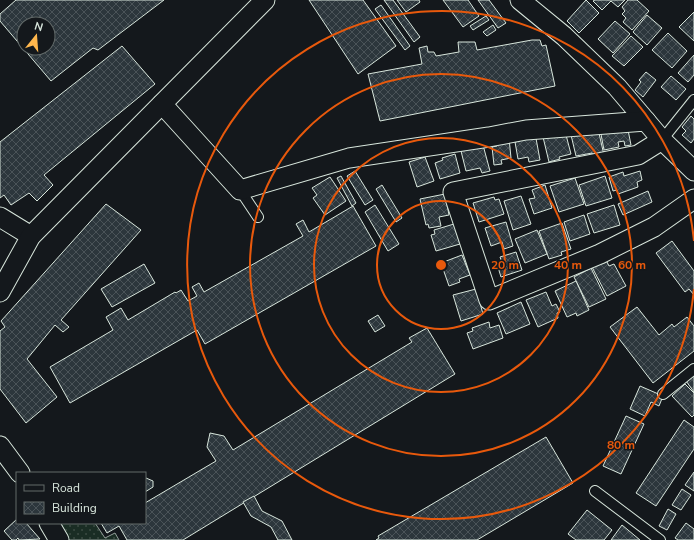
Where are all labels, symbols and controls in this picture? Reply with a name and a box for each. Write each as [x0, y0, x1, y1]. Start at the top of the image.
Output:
north arrow [16, 16, 56, 56]
text: N [33, 19, 45, 35]
text: 20 m [491, 257, 519, 273]
text: 40 m [554, 257, 582, 273]
text: 60 m [618, 257, 646, 273]
centre of rings [434, 258, 448, 272]
text: 80 m [607, 437, 635, 453]
legend [16, 472, 146, 524]
text: Road [52, 480, 80, 496]
text: Building [52, 500, 97, 516]

